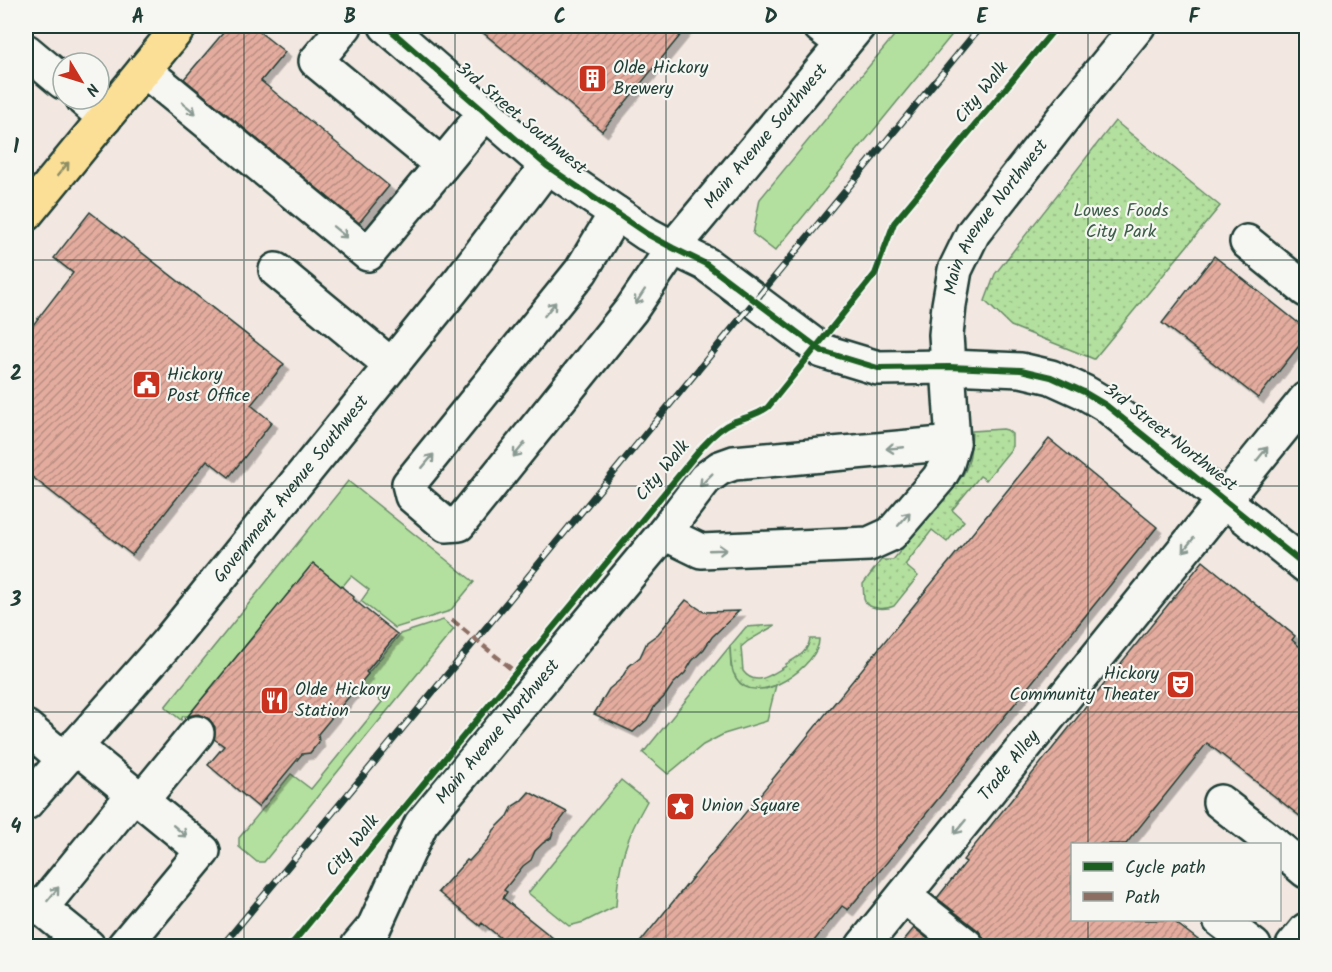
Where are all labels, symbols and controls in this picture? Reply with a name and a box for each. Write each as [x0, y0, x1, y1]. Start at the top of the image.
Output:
text: A [132, 2, 144, 34]
text: B [344, 2, 356, 34]
text: C [554, 2, 566, 34]
text: D [764, 2, 778, 34]
text: E [976, 2, 988, 34]
text: F [1189, 2, 1201, 34]
north arrow [51, 51, 111, 111]
place label: Olde Hickory Brewery [613, 54, 709, 104]
street label: 3rd Street Southwest [449, 55, 594, 183]
street label: City Walk [948, 55, 1017, 131]
street label: Main Avenue Southwest [696, 57, 836, 216]
building icon: Olde Hickory Brewery [576, 62, 608, 94]
text: N [79, 78, 105, 101]
one-way arrow [181, 101, 197, 114]
text: 1 [13, 132, 19, 164]
street label: Main Avenue Northwest [936, 132, 1056, 297]
one-way arrow [56, 162, 70, 177]
park label: Lowes Foods City Park [1073, 197, 1169, 247]
one-way arrow [332, 225, 348, 238]
one-way arrow [634, 288, 646, 305]
one-way arrow [544, 301, 557, 317]
text: 2 [10, 359, 22, 391]
place label: Hickory Post Office [167, 361, 250, 411]
public building icon: Hickory Post Office [130, 369, 162, 401]
street label: 3rd Street Northwest [1097, 376, 1244, 500]
street label: Government Avenue Southwest [206, 388, 377, 590]
street label: City Walk [628, 433, 698, 508]
one-way arrow [513, 442, 526, 458]
one-way arrow [886, 443, 906, 454]
one-way arrow [1255, 446, 1268, 462]
one-way arrow [421, 454, 435, 469]
one-way arrow [699, 472, 714, 487]
one-way arrow [897, 512, 911, 527]
one-way arrow [1181, 537, 1194, 553]
one-way arrow [708, 545, 728, 556]
text: 3 [10, 585, 22, 617]
street label: Main Avenue Northwest [428, 652, 568, 811]
place label: Hickory Community Theater [1009, 660, 1160, 710]
theatre icon: Hickory Community Theater [1164, 668, 1196, 700]
place label: Olde Hickory Station [295, 676, 391, 726]
restaurant icon: Olde Hickory Station [258, 684, 290, 716]
street label: Trade Alley [971, 723, 1047, 808]
place icon: Union Square [664, 790, 696, 822]
place label: Union Square [701, 792, 800, 821]
street label: City Walk [319, 808, 388, 884]
text: 4 [11, 812, 22, 844]
one-way arrow [953, 819, 966, 835]
one-way arrow [171, 825, 187, 838]
legend [1071, 843, 1281, 921]
text: Cycle path [1125, 854, 1206, 883]
text: Path [1125, 884, 1160, 913]
one-way arrow [46, 886, 59, 902]

